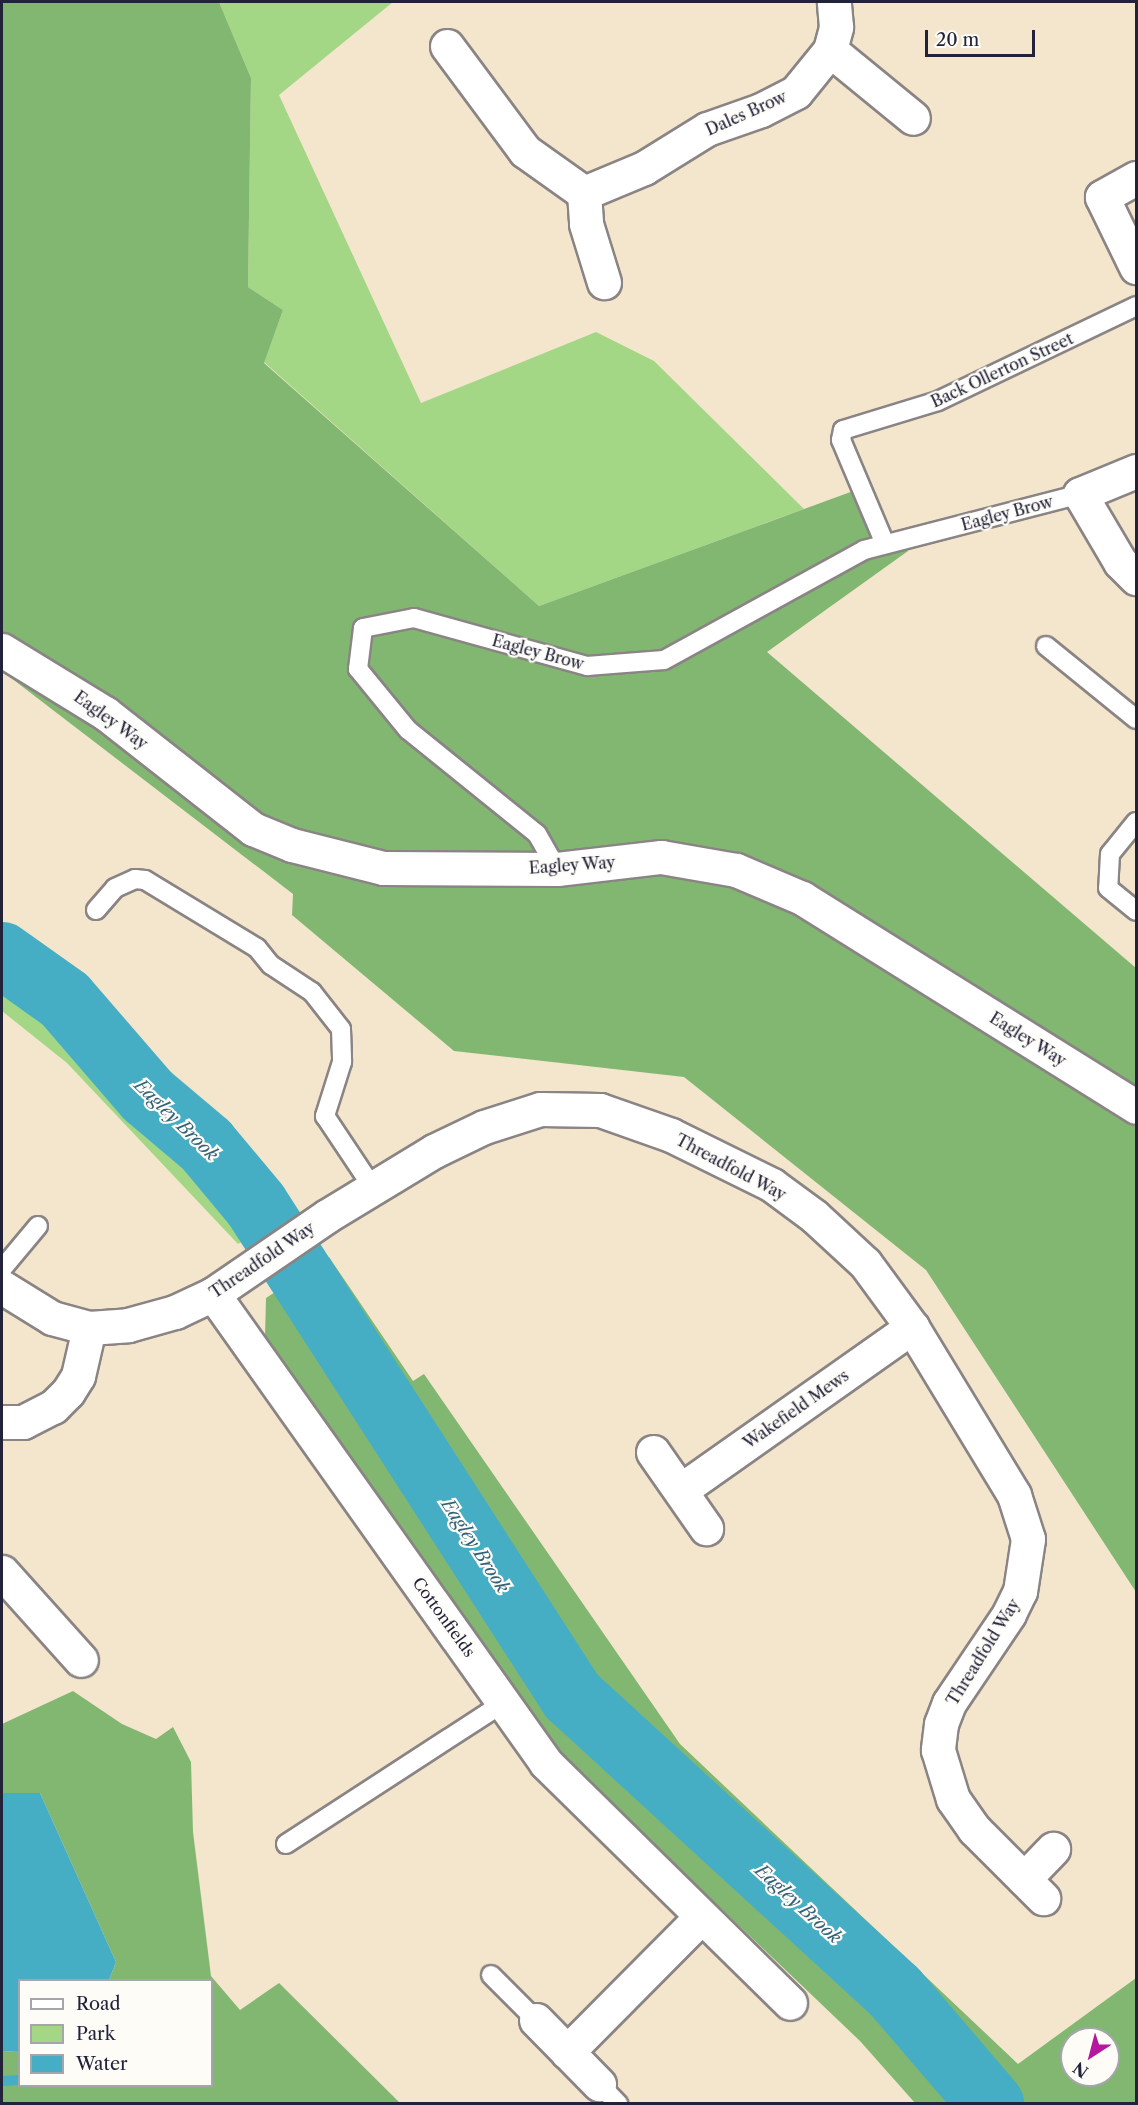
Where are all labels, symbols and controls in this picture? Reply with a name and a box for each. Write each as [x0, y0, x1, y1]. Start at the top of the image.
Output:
scale bar [928, 18, 1038, 56]
text: 20 m [936, 29, 979, 51]
street label: Dales Brow [703, 87, 789, 139]
street label: Back Ollerton Street [928, 329, 1076, 411]
street label: Eagley Brow [959, 491, 1055, 535]
street label: Eagley Brow [490, 630, 586, 674]
street label: Eagley Way [70, 687, 152, 753]
street label: Eagley Way [528, 852, 616, 878]
street label: Eagley Way [986, 1008, 1070, 1070]
water label: Eagley Brook [130, 1075, 222, 1165]
street label: Threadfold Way [672, 1130, 790, 1204]
street label: Threadfold Way [206, 1218, 318, 1302]
street label: Wakefield Mews [740, 1365, 852, 1453]
water label: Eagley Brook [436, 1495, 514, 1597]
street label: Cottonfields [409, 1573, 479, 1661]
street label: Threadfold Way [942, 1595, 1024, 1709]
water label: Eagley Brook [751, 1860, 845, 1948]
legend [18, 1979, 213, 2087]
text: Road [76, 1993, 121, 2015]
text: Park [76, 2023, 115, 2045]
north arrow [1060, 2027, 1120, 2087]
text: Water [76, 2053, 128, 2075]
text: N [1069, 2058, 1092, 2082]

